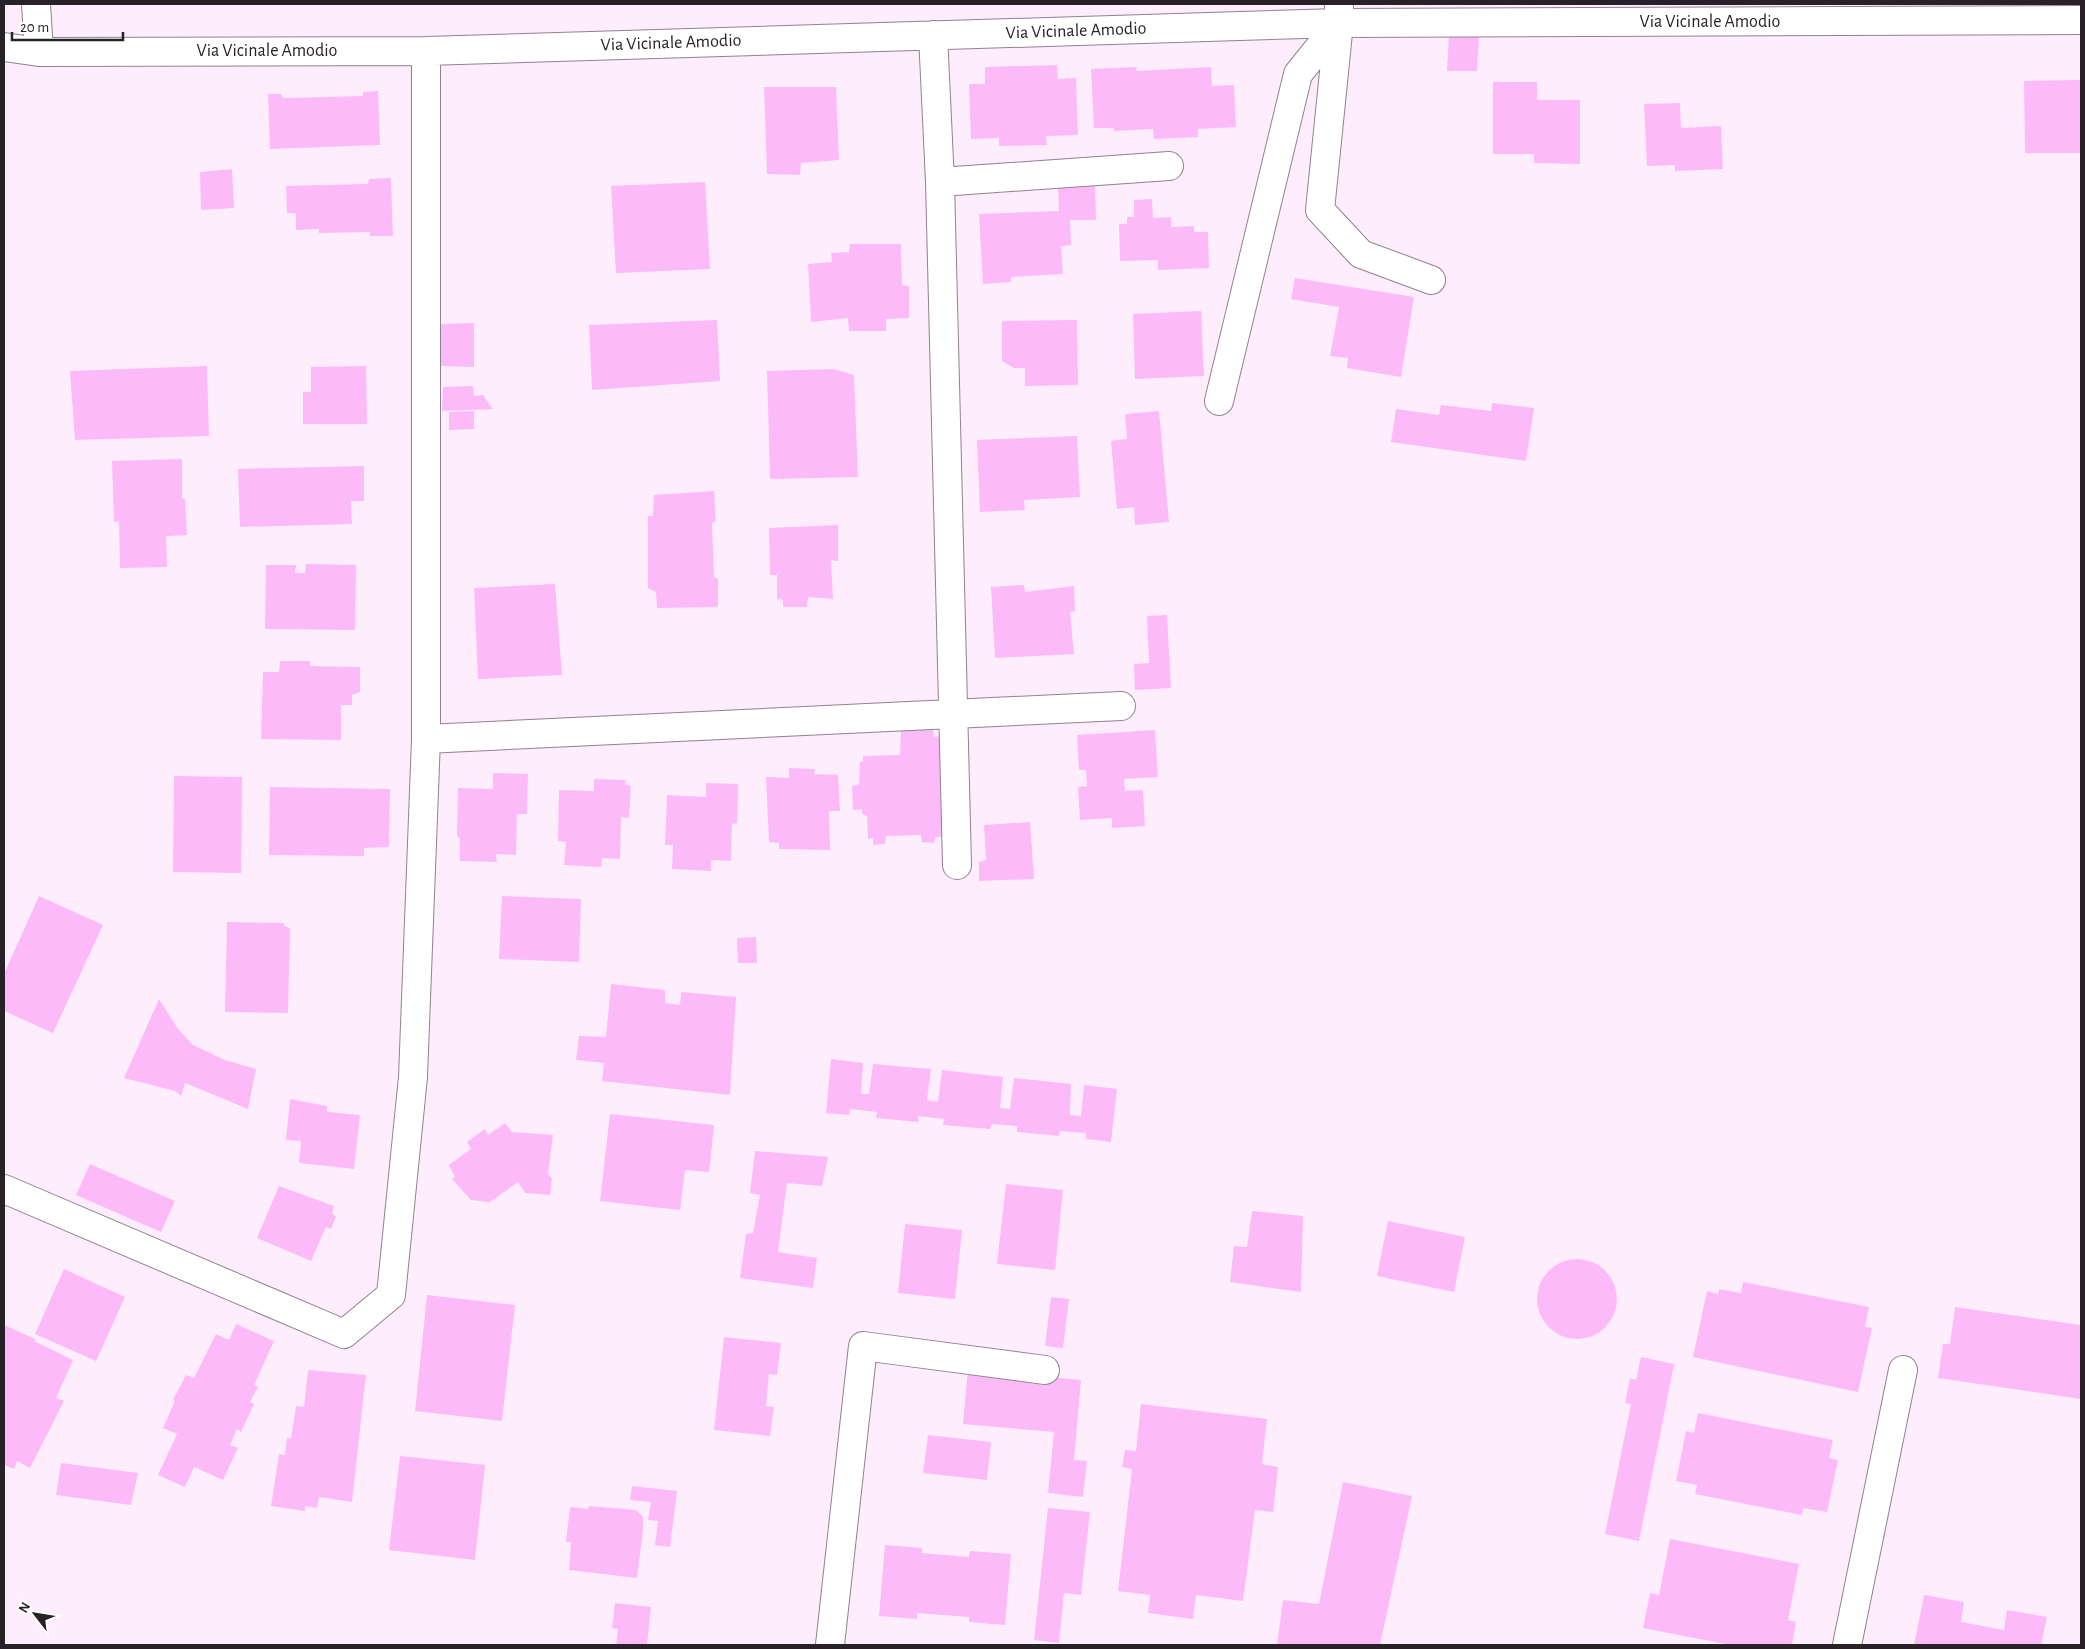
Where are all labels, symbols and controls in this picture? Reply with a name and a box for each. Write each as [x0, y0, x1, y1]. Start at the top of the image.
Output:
scale bar [12, 10, 124, 42]
street label: Via Vicinale Amodio [1640, 13, 1781, 31]
text: 20 m [20, 20, 49, 35]
street label: Via Vicinale Amodio [1005, 20, 1147, 42]
street label: Via Vicinale Amodio [600, 32, 742, 54]
street label: Via Vicinale Amodio [197, 42, 338, 60]
north arrow [10, 1589, 60, 1639]
text: N [16, 1600, 33, 1616]

